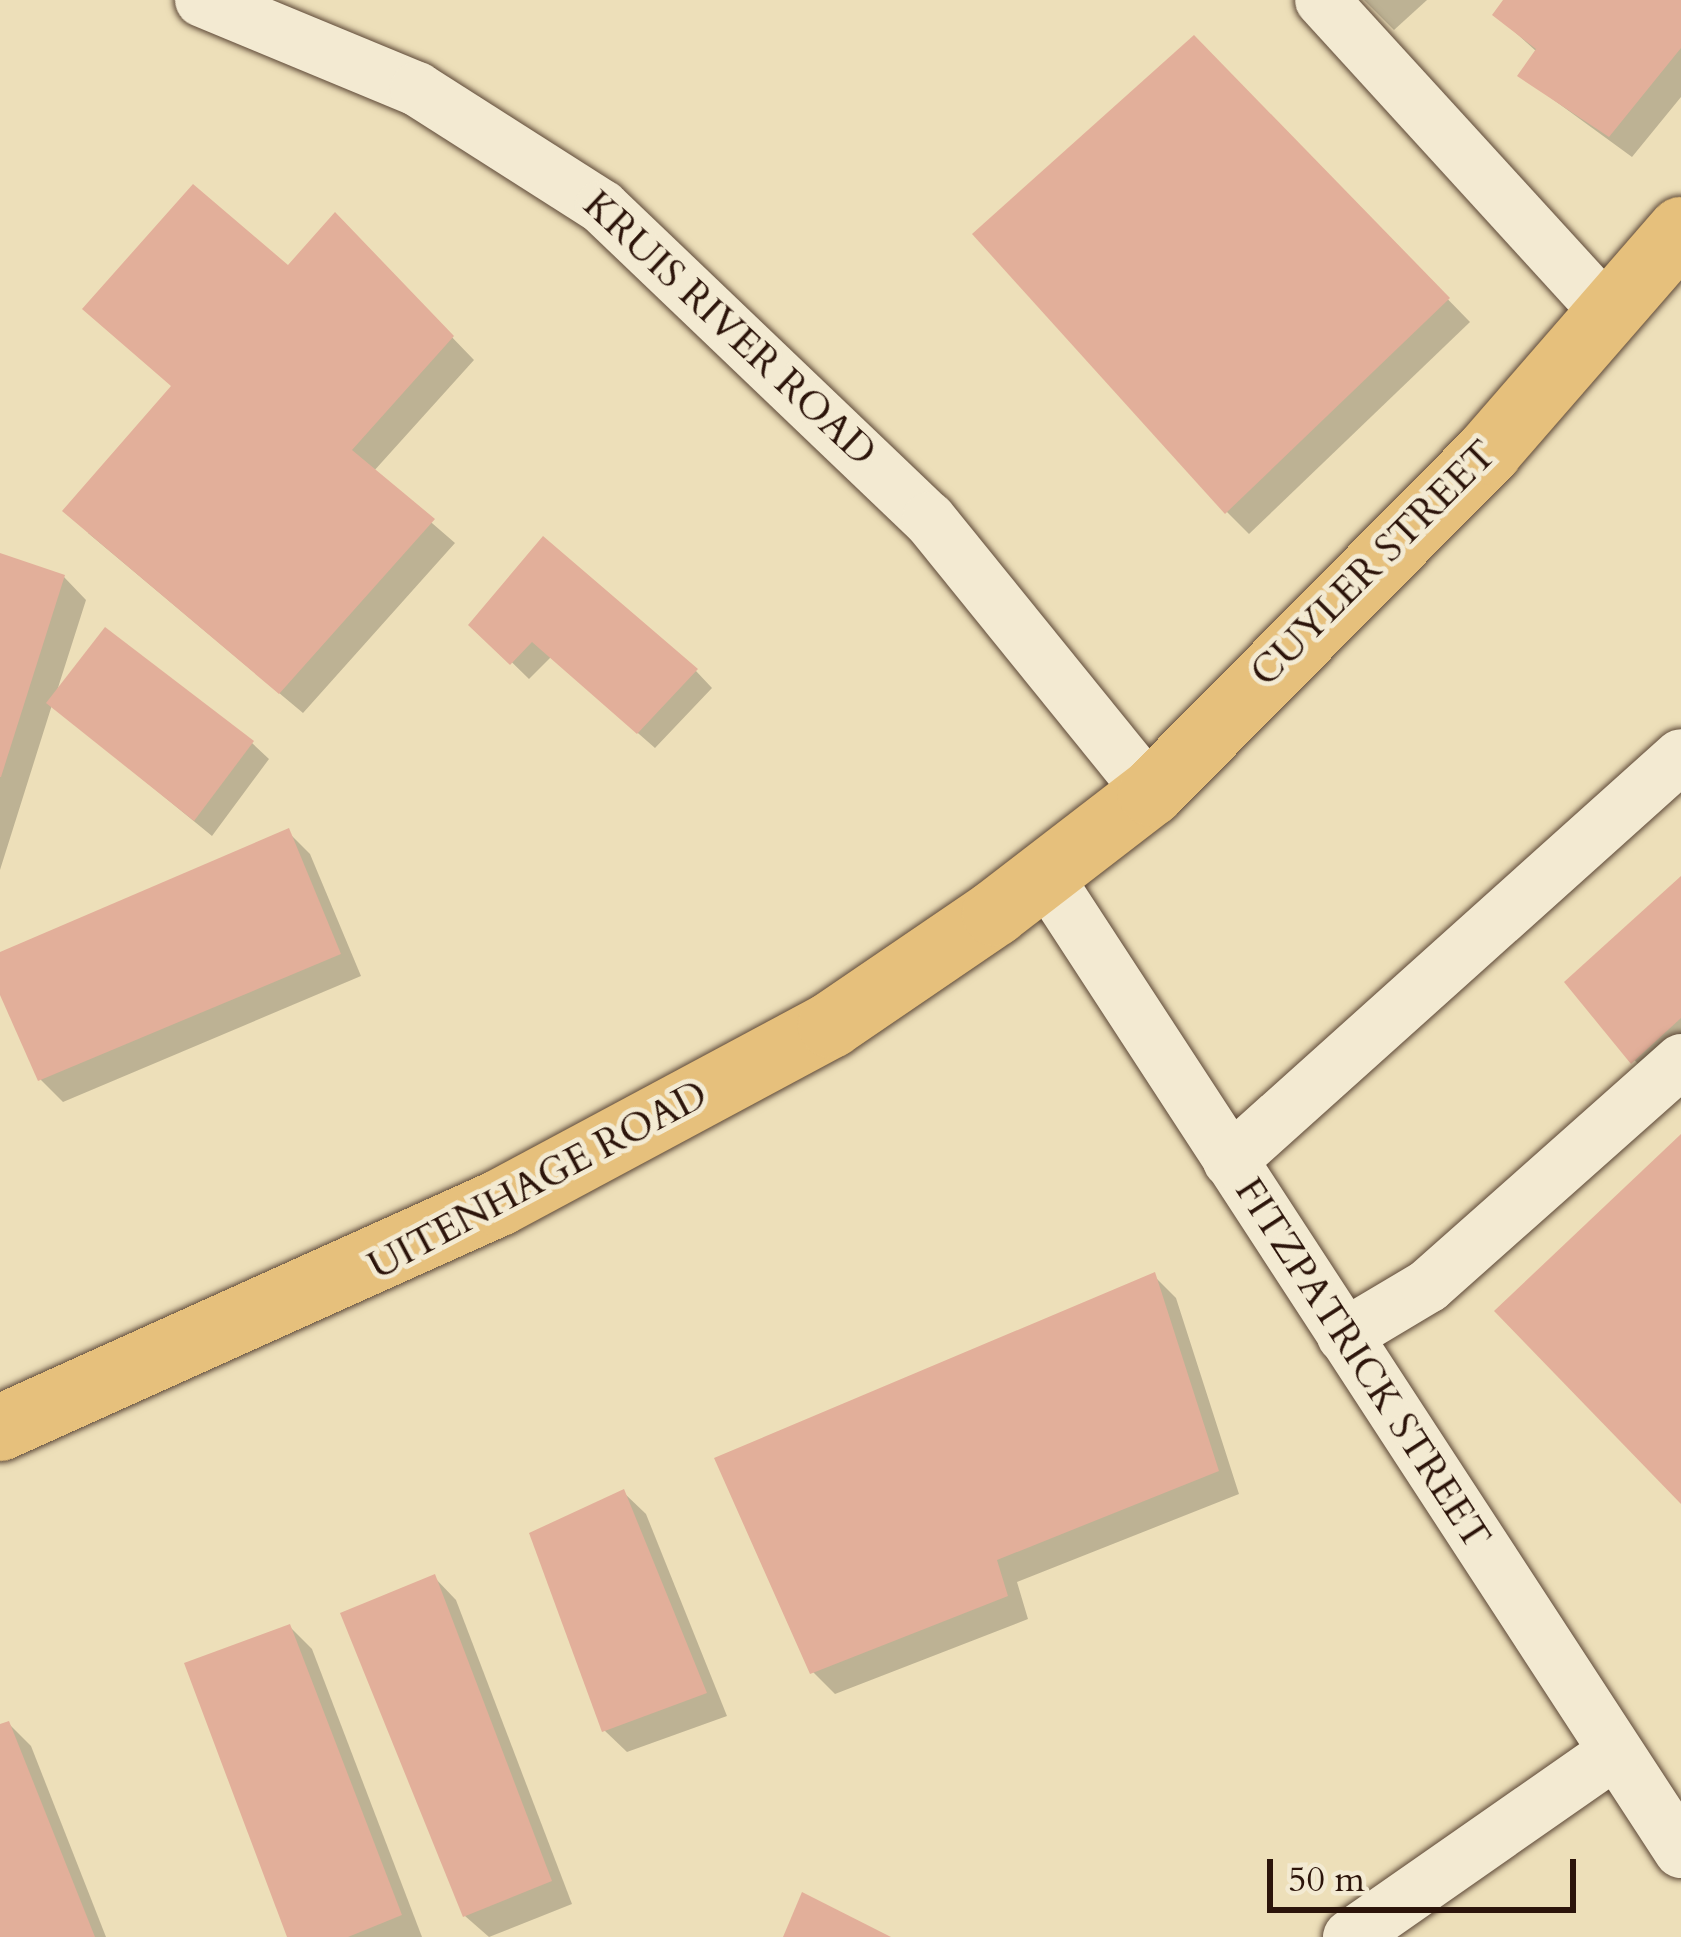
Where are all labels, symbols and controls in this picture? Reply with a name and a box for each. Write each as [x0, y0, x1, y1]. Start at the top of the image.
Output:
street label: KRUIS RIVER ROAD [573, 182, 885, 476]
street label: CUYLER STREET [1242, 432, 1506, 696]
street label: UITENHAGE ROAD [361, 1072, 715, 1290]
street label: FITZPATRICK STREET [1224, 1170, 1500, 1558]
scale bar [1273, 1835, 1582, 1909]
text: 50 m [1288, 1855, 1365, 1904]

